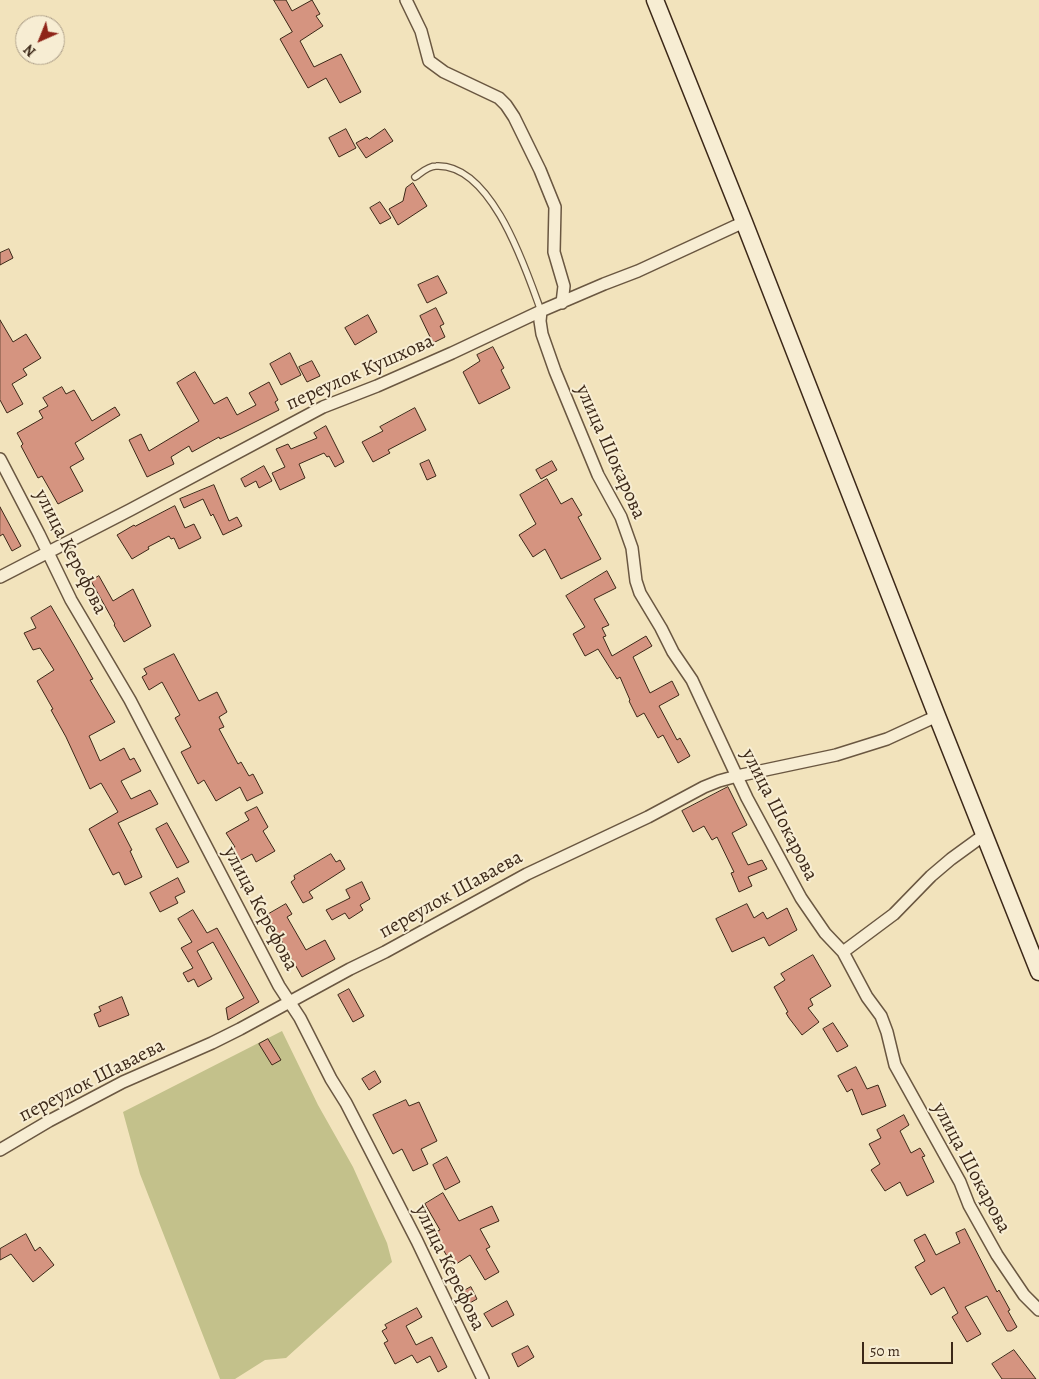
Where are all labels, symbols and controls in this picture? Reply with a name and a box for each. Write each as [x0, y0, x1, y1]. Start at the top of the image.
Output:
north arrow [15, 15, 65, 65]
text: N [20, 40, 40, 61]
street label: переулок Кушхова [282, 330, 438, 416]
street label: улица Шокарова [570, 381, 650, 523]
street label: улица Керефова [28, 486, 112, 618]
street label: улица Шокарова [735, 745, 823, 885]
street label: улица Керефова [217, 843, 303, 975]
street label: переулок Шаваева [375, 846, 527, 944]
street label: переулок Шаваева [15, 1034, 169, 1128]
street label: улица Шокарова [926, 1099, 1016, 1237]
street label: улица Керефова [408, 1201, 490, 1335]
scale bar [864, 1332, 955, 1364]
text: 50 m [870, 1341, 900, 1361]

